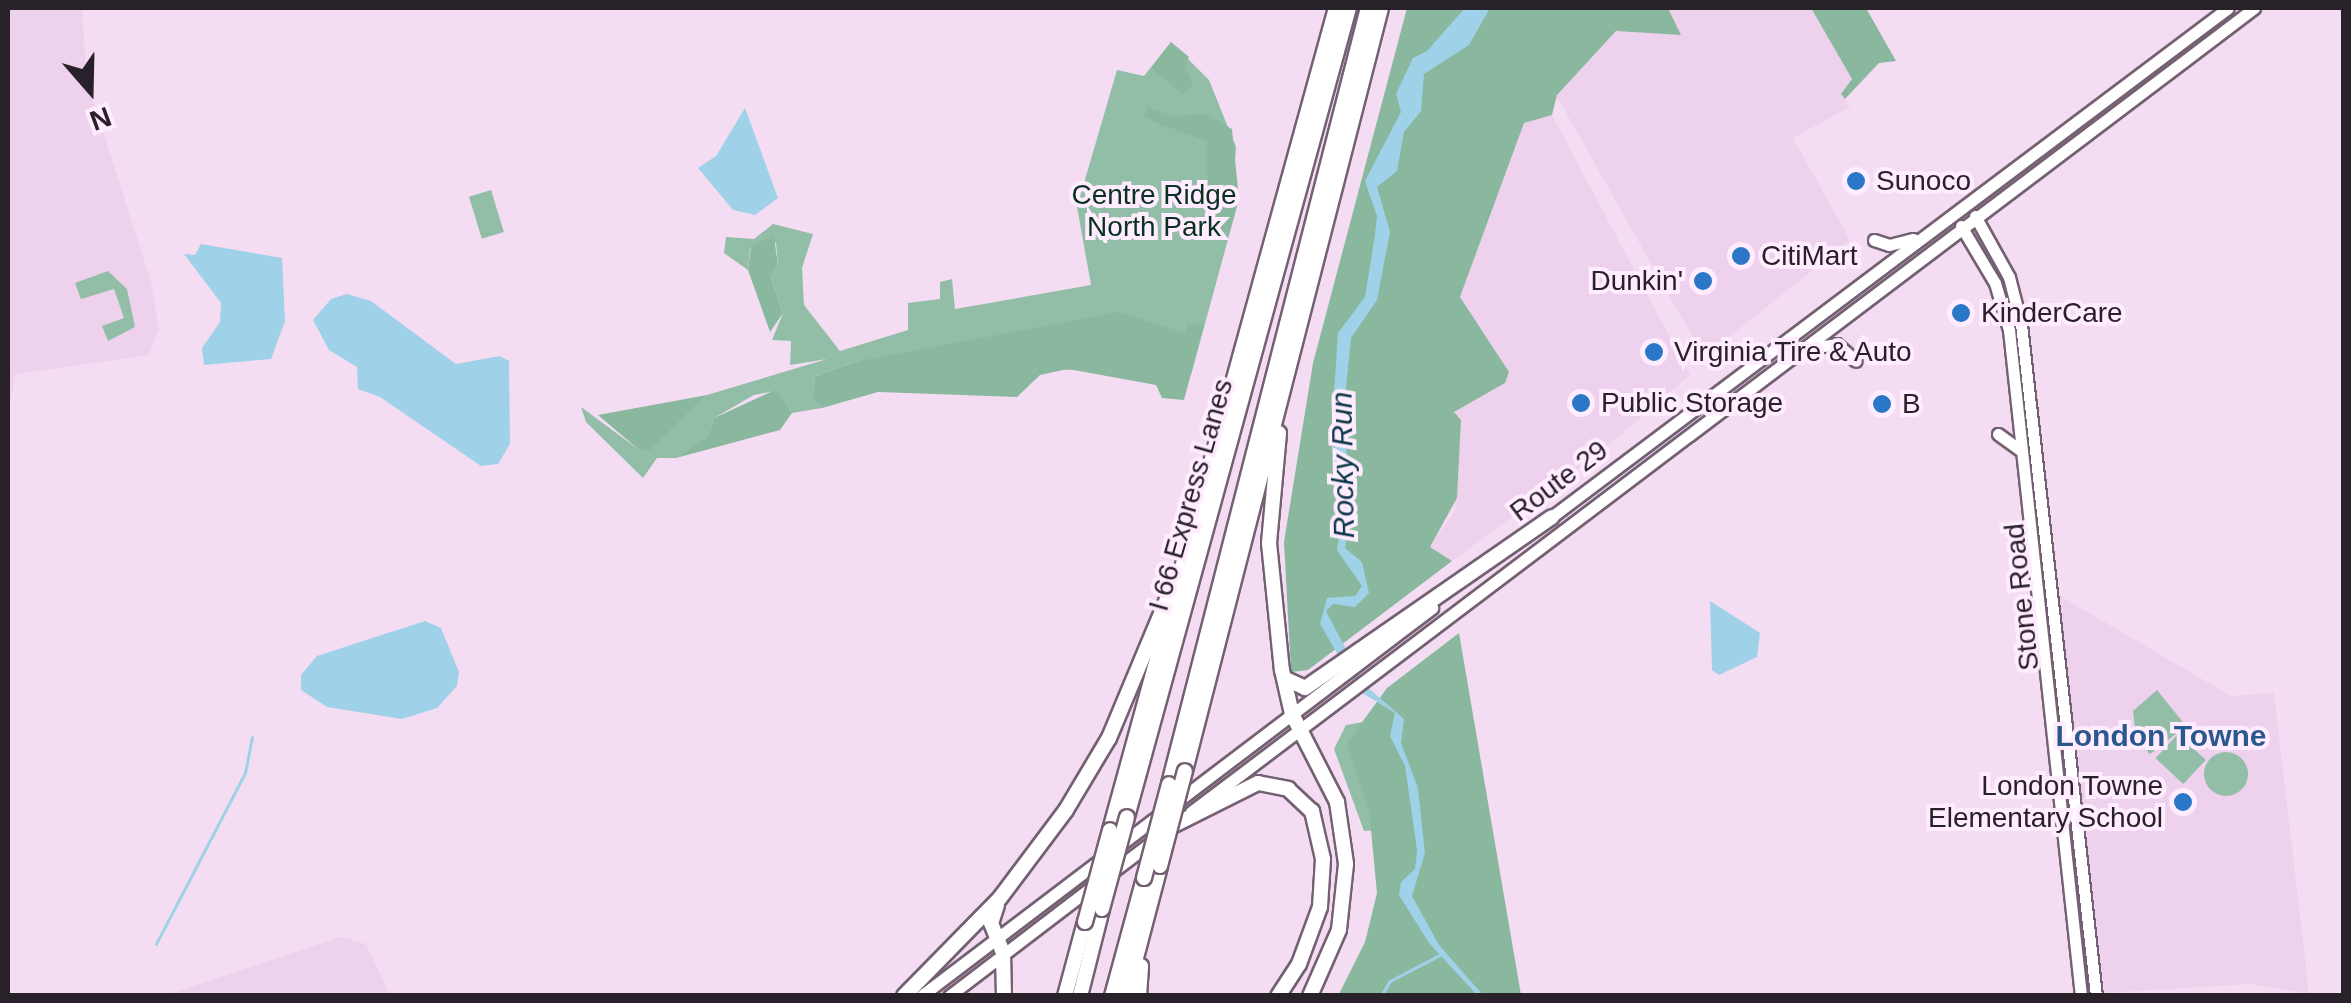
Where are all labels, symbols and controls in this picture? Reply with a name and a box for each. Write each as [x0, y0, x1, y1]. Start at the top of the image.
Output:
north arrow [40, 40, 140, 140]
text: N [86, 101, 115, 137]
place label: Sunoco [1876, 164, 1971, 198]
marker: Sunoco [1845, 170, 1867, 192]
park label: Centre Ridge North Park [1072, 178, 1236, 244]
place label: CitiMart [1761, 239, 1857, 273]
marker: CitiMart [1730, 245, 1752, 267]
place label: Dunkin' [1590, 264, 1683, 298]
marker: Dunkin' [1692, 270, 1714, 292]
place label: KinderCare [1981, 296, 2123, 330]
marker: KinderCare [1950, 302, 1972, 324]
place label: Virginia Tire & Auto [1674, 335, 1914, 369]
marker: Virginia Tire & Auto [1643, 341, 1665, 363]
street label: I 66 Express Lanes [1142, 375, 1240, 615]
place label: Public Storage [1601, 386, 1783, 420]
place label: B [1902, 387, 1921, 421]
water label: Rocky Run [1324, 391, 1362, 539]
marker: Public Storage [1570, 392, 1592, 414]
marker: B [1871, 393, 1893, 415]
street label: Route 29 [1504, 433, 1614, 529]
street label: Stone Road [1998, 522, 2046, 672]
district label: London Towne [2055, 718, 2267, 754]
place label: London Towne Elementary School [1928, 769, 2163, 835]
marker: London Towne Elementary School [2172, 791, 2194, 813]

